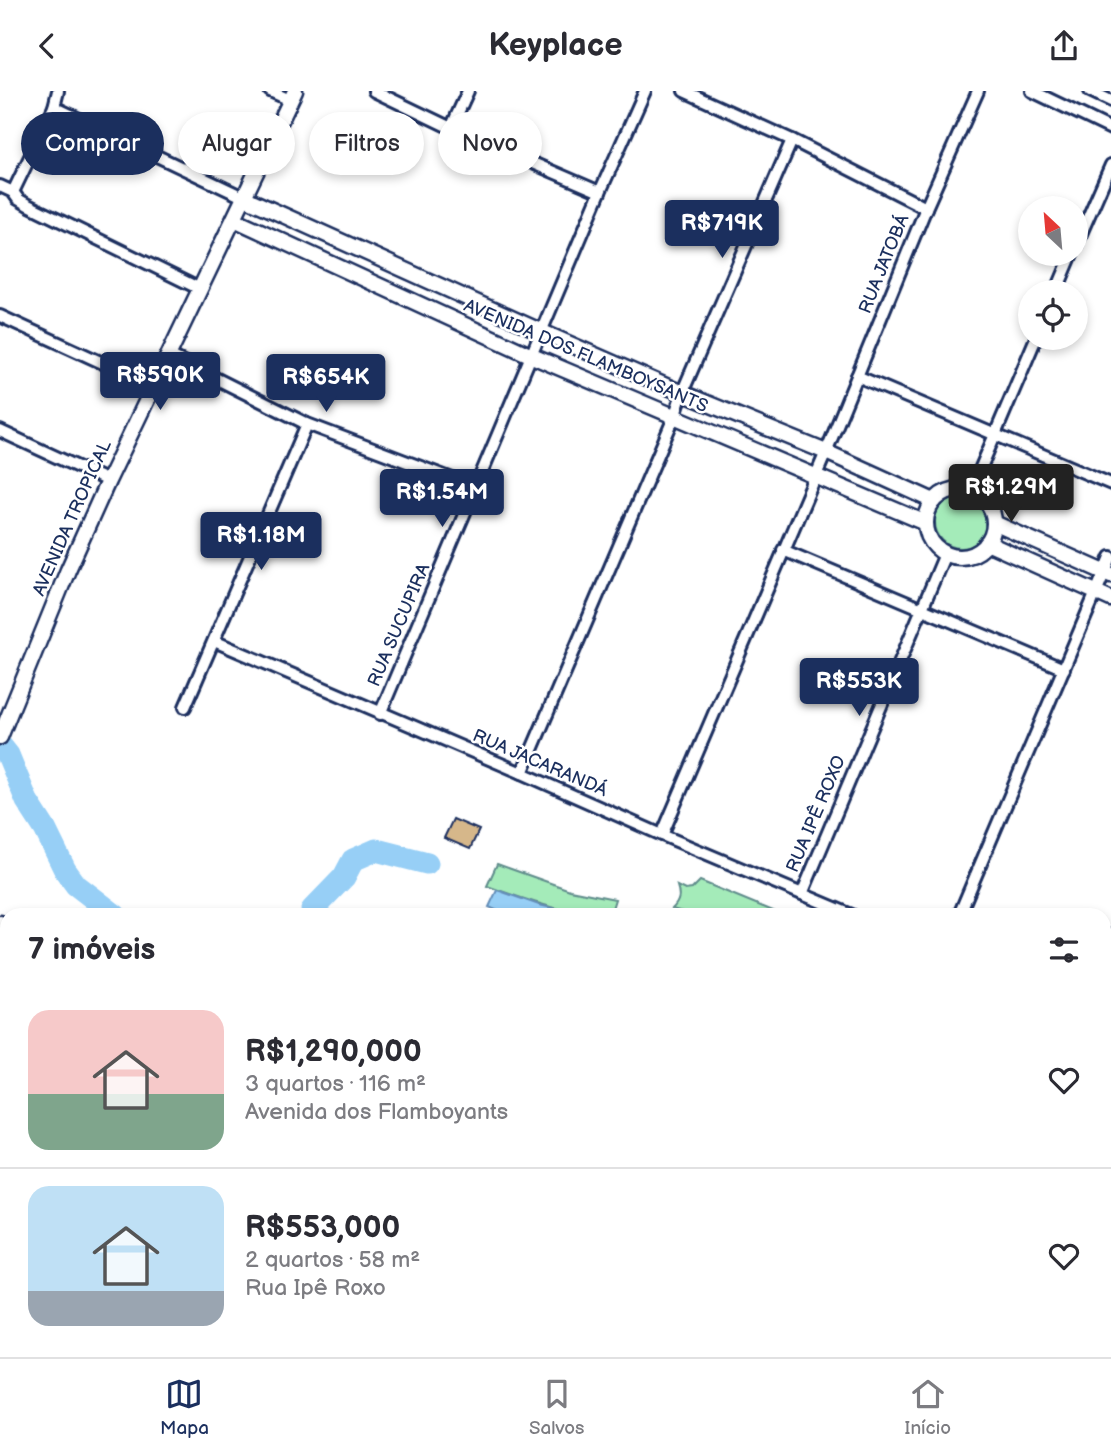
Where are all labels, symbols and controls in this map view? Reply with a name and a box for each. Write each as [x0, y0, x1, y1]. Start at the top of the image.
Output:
text: Keyplace [488, 26, 623, 65]
icon: back [28, 27, 66, 65]
icon: share [1045, 27, 1083, 65]
chip: Comprar [21, 112, 164, 175]
chip: Alugar [178, 112, 295, 175]
chip: Filtros [309, 112, 424, 175]
chip: Novo [438, 112, 542, 175]
north arrow [1018, 196, 1088, 266]
map controls [1018, 196, 1088, 350]
pin: R$719K [665, 201, 779, 260]
text: R$719K [681, 209, 763, 237]
street label: RUA JATOBÁ [853, 210, 914, 317]
button: locate [1018, 280, 1088, 350]
street label: AVENIDA DOS FLAMBOYSANTS [461, 295, 711, 417]
pin: R$590K [103, 353, 217, 412]
pin: R$654K [269, 355, 383, 414]
text: R$590K [116, 361, 204, 389]
text: R$654K [282, 363, 370, 391]
street label: AVENIDA TROPICAL [28, 436, 116, 599]
pin: R$1.29M [946, 465, 1076, 524]
pin: R$1.54M [377, 469, 507, 529]
text: R$1.29M [965, 473, 1057, 501]
text: R$1.54M [396, 478, 488, 506]
pin: R$1.18M [196, 512, 326, 572]
text: R$1.18M [217, 521, 306, 549]
street label: RUA SUCUPIRA [364, 560, 434, 690]
pin: R$553K [802, 659, 916, 718]
text: R$553K [816, 667, 902, 695]
street label: RUA JACARANDÁ [469, 723, 612, 801]
street label: RUA IPÊ ROXO [780, 752, 850, 876]
icon: filters [1045, 931, 1083, 969]
text: 7 imóveis [28, 932, 155, 968]
text: R$1,290,000 [245, 1034, 422, 1070]
icon: home [84, 1038, 168, 1122]
icon: heart [1045, 1061, 1083, 1099]
text: 3 quartos · 116 m² [245, 1070, 426, 1098]
text: Avenida dos Flamboyants [245, 1098, 508, 1126]
text: R$553,000 [245, 1210, 400, 1246]
icon: home [84, 1214, 168, 1298]
icon: heart [1045, 1237, 1083, 1275]
text: 2 quartos · 58 m² [245, 1246, 420, 1274]
text: Rua Ipê Roxo [245, 1274, 386, 1302]
tab: Mapa [160, 1375, 209, 1440]
tab: Salvos [529, 1375, 585, 1440]
tab: Início [905, 1375, 951, 1440]

